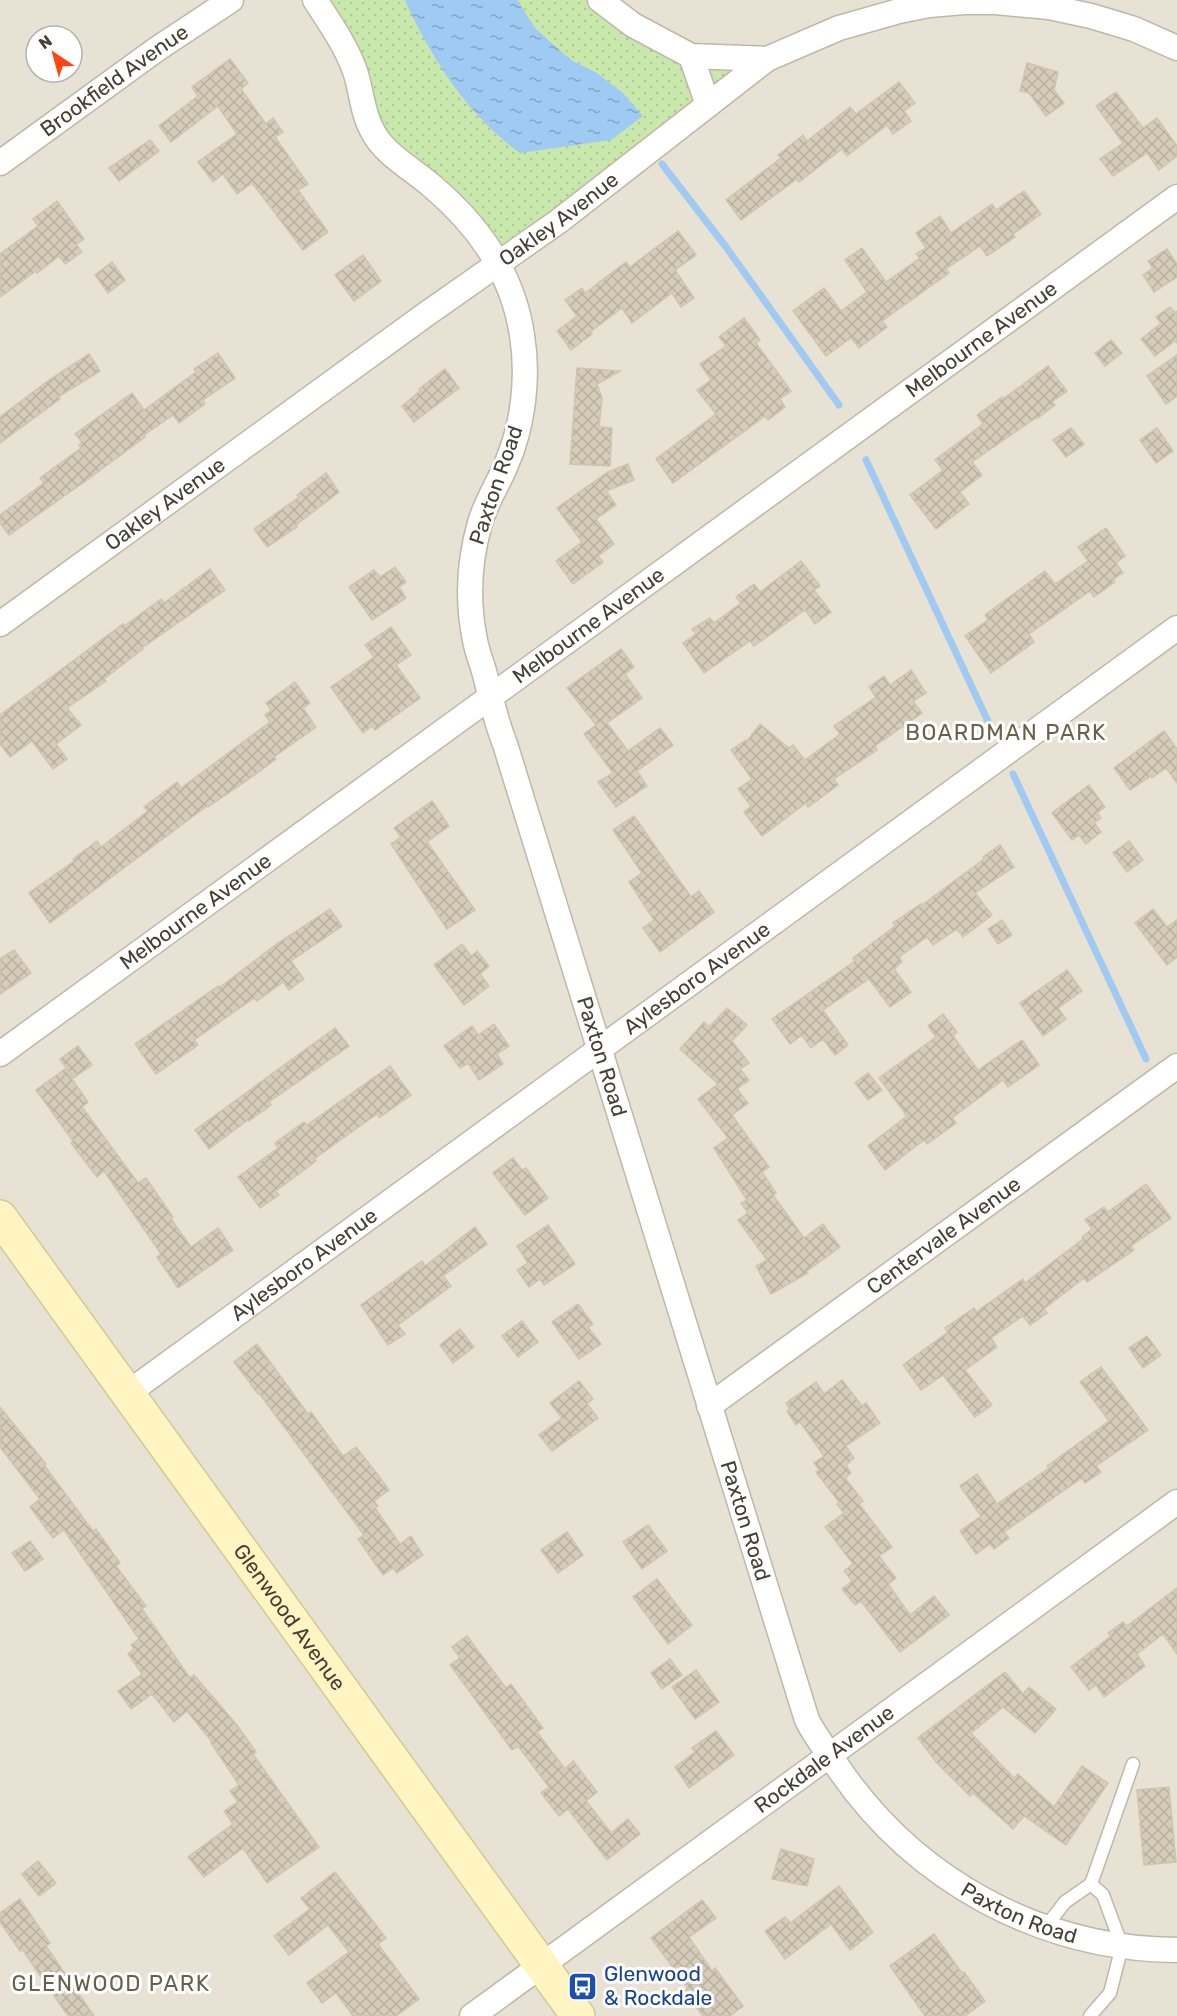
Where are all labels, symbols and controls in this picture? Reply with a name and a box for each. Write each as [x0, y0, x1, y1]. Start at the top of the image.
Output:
street label: Brookfield Avenue [35, 19, 193, 142]
north arrow [24, 24, 84, 84]
text: N [35, 31, 56, 53]
street label: Oakley Avenue [494, 166, 623, 271]
street label: Melbourne Avenue [900, 276, 1062, 403]
street label: Paxton Road [464, 422, 528, 548]
street label: Oakley Avenue [100, 452, 230, 556]
street label: Melbourne Avenue [508, 562, 669, 689]
district label: BOARDMAN PARK [905, 719, 1107, 746]
street label: Melbourne Avenue [115, 848, 276, 975]
street label: Aylesboro Avenue [618, 916, 775, 1039]
street label: Paxton Road [572, 993, 632, 1119]
street label: Centervale Avenue [861, 1171, 1025, 1299]
street label: Aylesboro Avenue [226, 1202, 382, 1326]
street label: Paxton Road [716, 1458, 776, 1584]
street label: Glenwood Avenue [228, 1539, 351, 1695]
street label: Rockdale Avenue [749, 1700, 899, 1818]
street label: Paxton Road [957, 1877, 1080, 1948]
place label: Glenwood & Rockdale [604, 1961, 712, 2010]
district label: GLENWOOD PARK [12, 1970, 210, 1997]
bus stop icon: Glenwood & Rockdale [567, 1970, 599, 2002]

